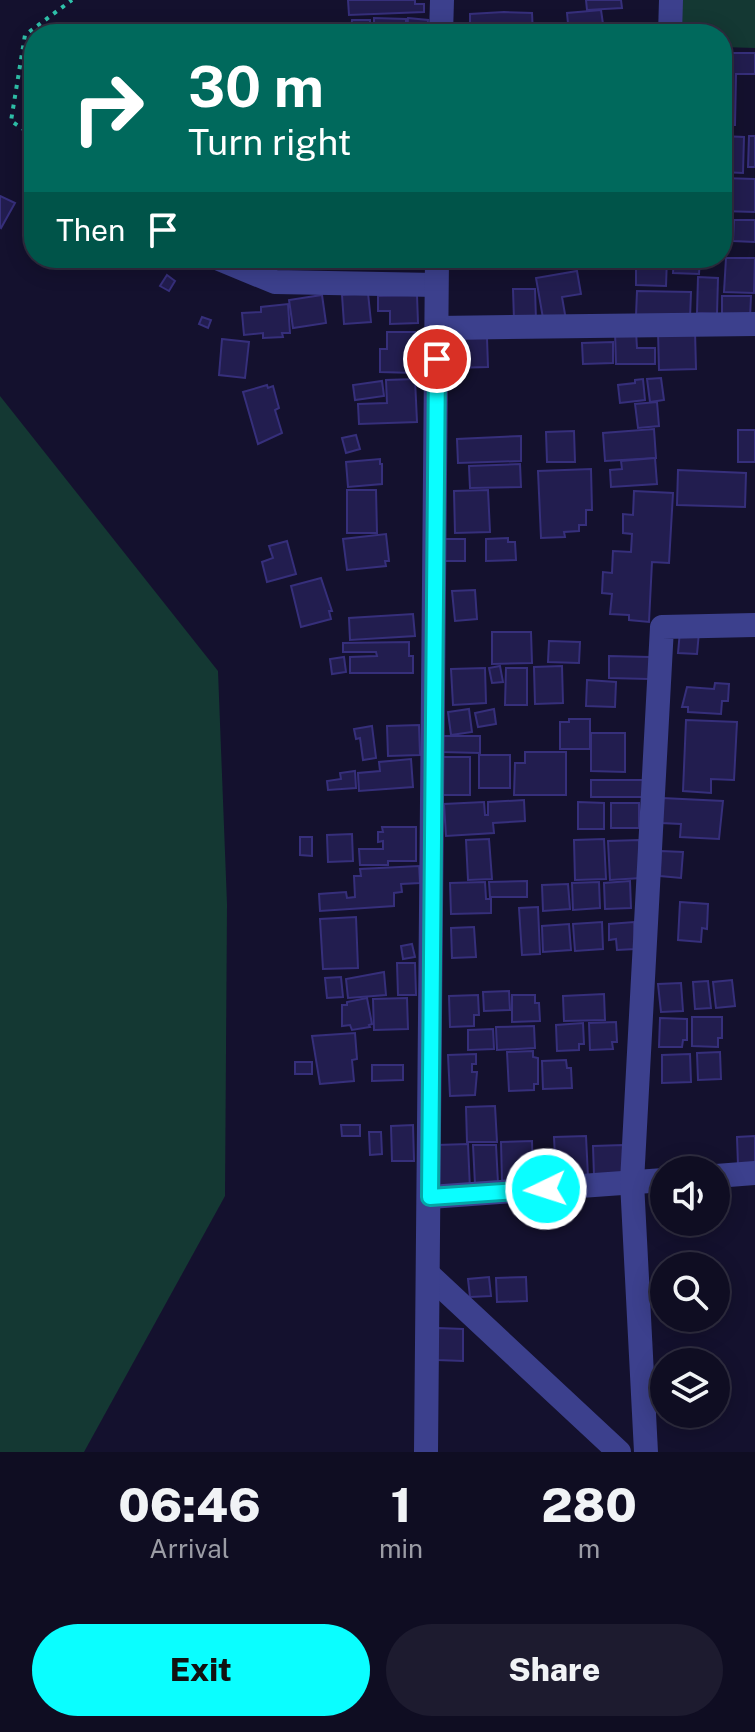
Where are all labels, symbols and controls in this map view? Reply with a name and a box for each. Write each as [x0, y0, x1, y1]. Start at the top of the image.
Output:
text: 30 m [188, 54, 324, 120]
icon: right [56, 56, 160, 160]
text: Turn right [188, 121, 351, 163]
icon: arrive [141, 208, 185, 252]
text: Then [56, 212, 125, 248]
pin [403, 325, 471, 393]
icon: arrive [415, 337, 459, 381]
position arrow [504, 1147, 588, 1231]
map controls [650, 1156, 730, 1428]
button: sound [650, 1156, 730, 1236]
button: search [650, 1252, 730, 1332]
button: layers [650, 1348, 730, 1428]
text: 06:46 [118, 1476, 261, 1533]
text: 1 [390, 1476, 411, 1533]
text: 280 [541, 1476, 637, 1533]
text: Arrival [149, 1533, 230, 1564]
text: min [379, 1533, 423, 1564]
text: m [578, 1533, 600, 1564]
button: Exit [32, 1624, 370, 1716]
button: Share [386, 1624, 723, 1716]

